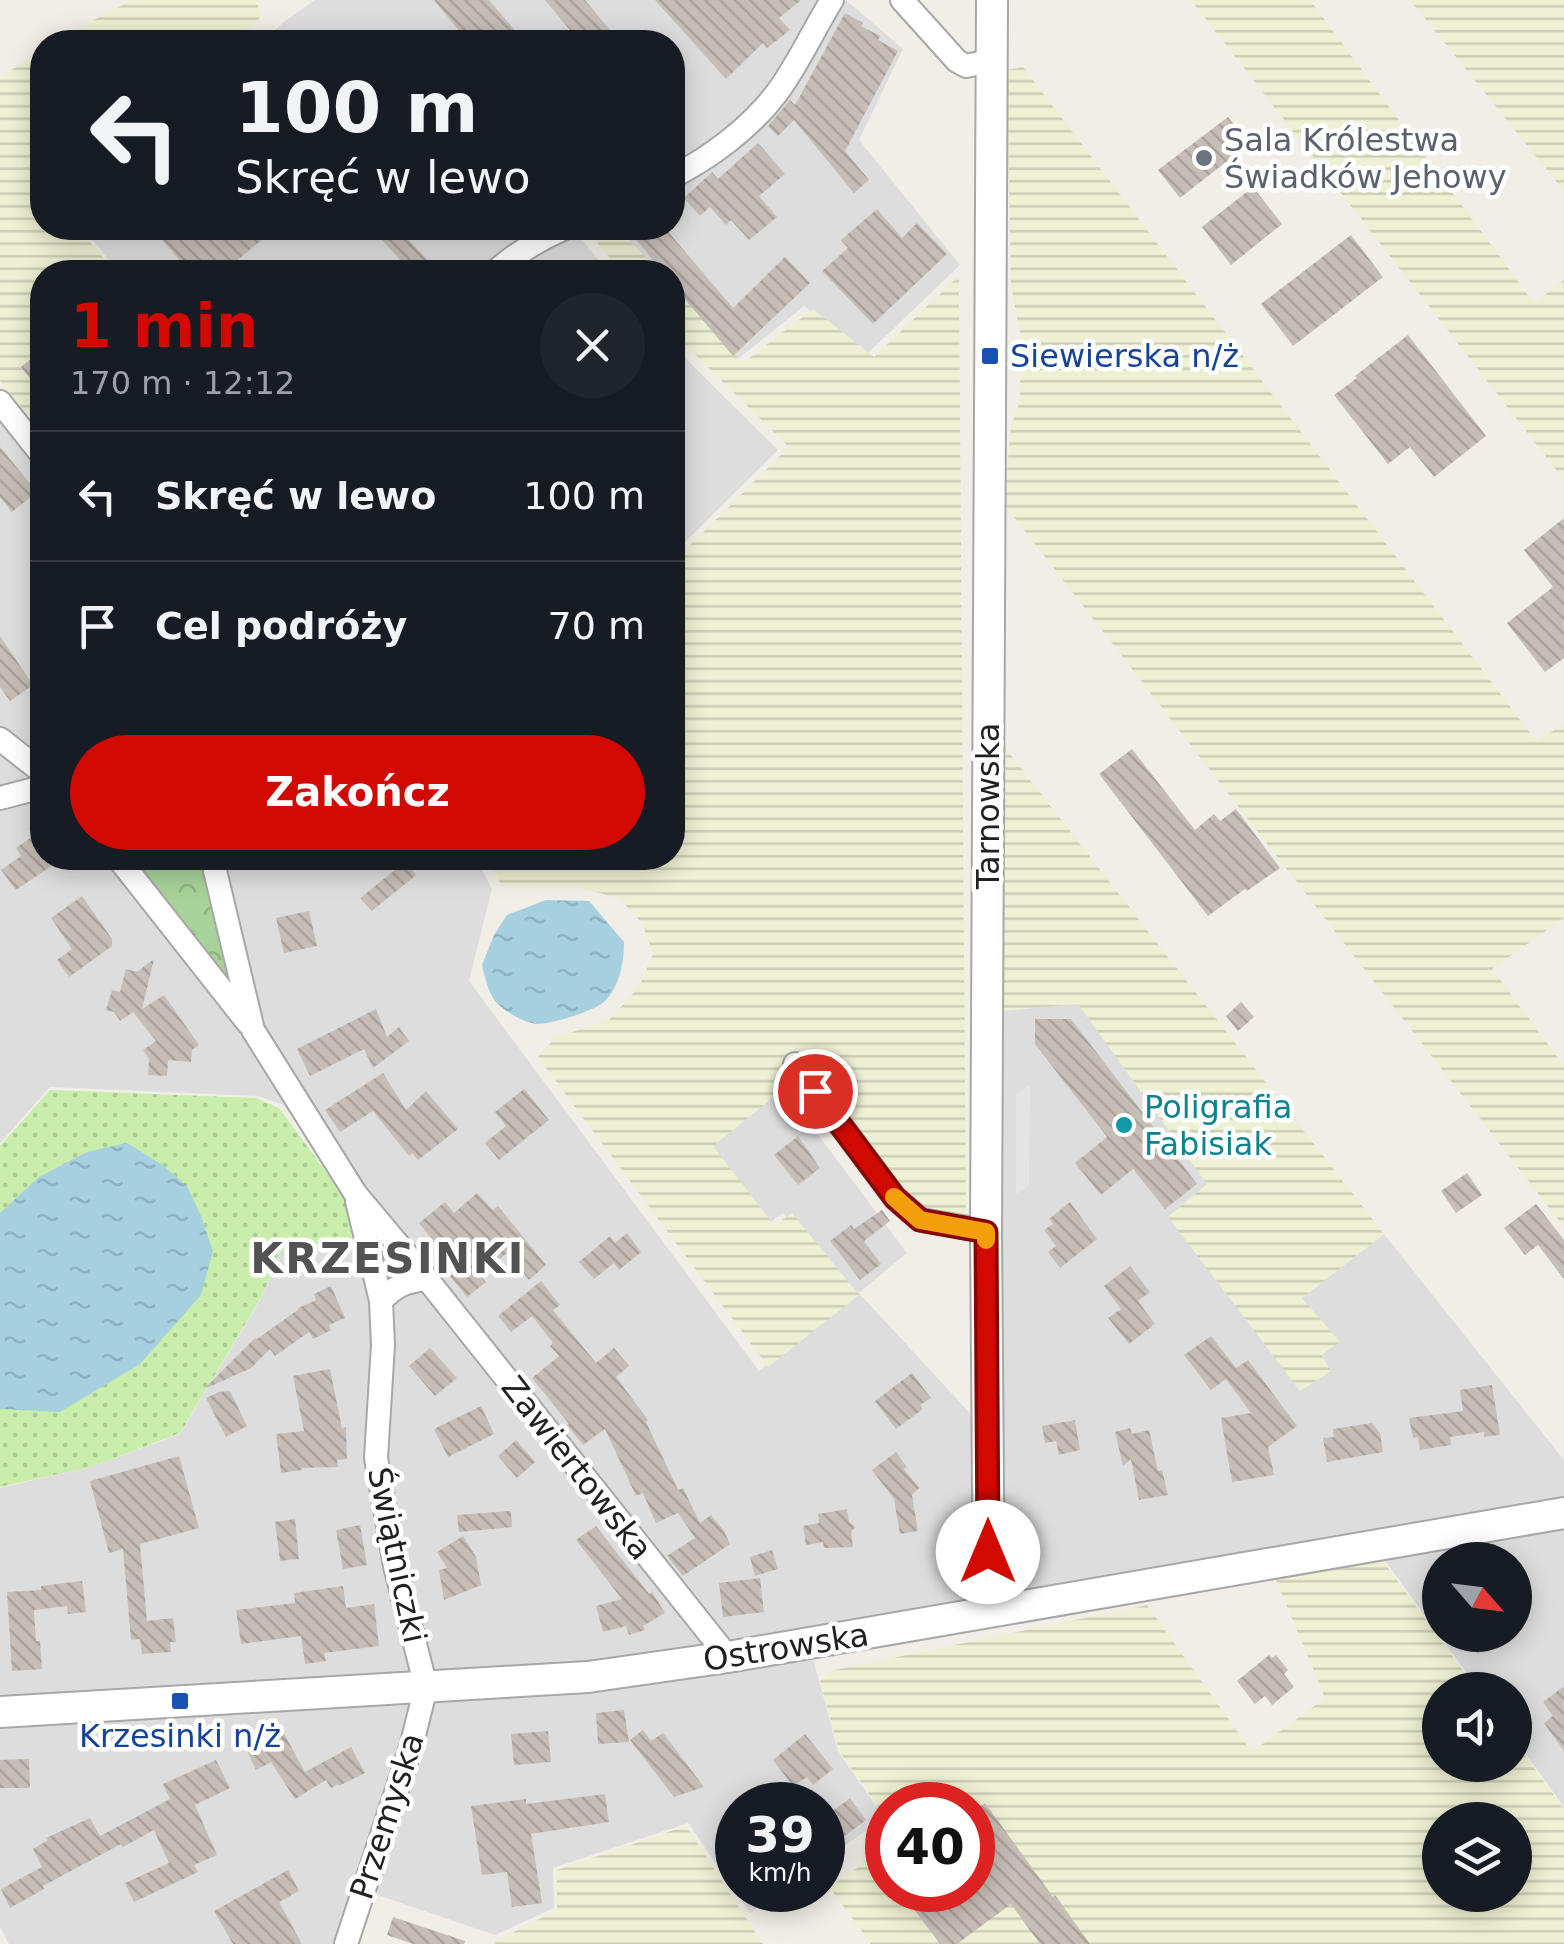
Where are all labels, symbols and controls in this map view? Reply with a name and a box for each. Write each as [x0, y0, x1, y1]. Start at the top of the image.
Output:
text: 100 m [235, 67, 478, 149]
icon: left [70, 70, 200, 200]
place label: Sala Królestwa Świadków Jehowy [1224, 121, 1507, 196]
marker: Sala Królestwa Świadków Jehowy [1193, 147, 1215, 169]
text: Skręć w lewo [235, 151, 531, 204]
text: 1 min [70, 291, 258, 361]
button: close [540, 293, 645, 398]
place label: Siewierska n/ż [1010, 337, 1239, 375]
marker: Siewierska n/ż [979, 345, 1001, 367]
text: 170 m · 12:12 [70, 364, 295, 402]
icon: left [70, 469, 125, 524]
text: Skręć w lewo [155, 474, 436, 518]
text: 100 m [523, 474, 645, 518]
icon: arrive [70, 599, 125, 654]
text: Cel podróży [155, 604, 407, 648]
text: 70 m [548, 604, 645, 648]
street label: Tarnowska [969, 723, 1007, 890]
button: Zakończ [70, 735, 645, 850]
pin [773, 1049, 858, 1134]
icon: arrive [788, 1064, 843, 1119]
place label: Poligrafia Fabisiak [1144, 1088, 1292, 1163]
marker: Poligrafia Fabisiak [1113, 1114, 1135, 1136]
district label: KRZESINKI [250, 1234, 526, 1283]
street label: Zawiertowska [494, 1369, 660, 1567]
street label: Świątniczki [360, 1464, 435, 1646]
position arrow [936, 1500, 1040, 1604]
north arrow [1422, 1542, 1532, 1652]
map controls [1422, 1542, 1532, 1912]
street label: Ostrowska [701, 1615, 871, 1679]
button: sound [1422, 1672, 1532, 1782]
marker: Krzesinki n/ż [169, 1690, 191, 1712]
place label: Krzesinki n/ż [79, 1717, 281, 1755]
street label: Przemyska [342, 1728, 432, 1904]
speed limit sign: 40 [865, 1782, 995, 1912]
button: layers [1422, 1802, 1532, 1912]
text: 39 [745, 1806, 815, 1864]
text: km/h [748, 1858, 812, 1887]

